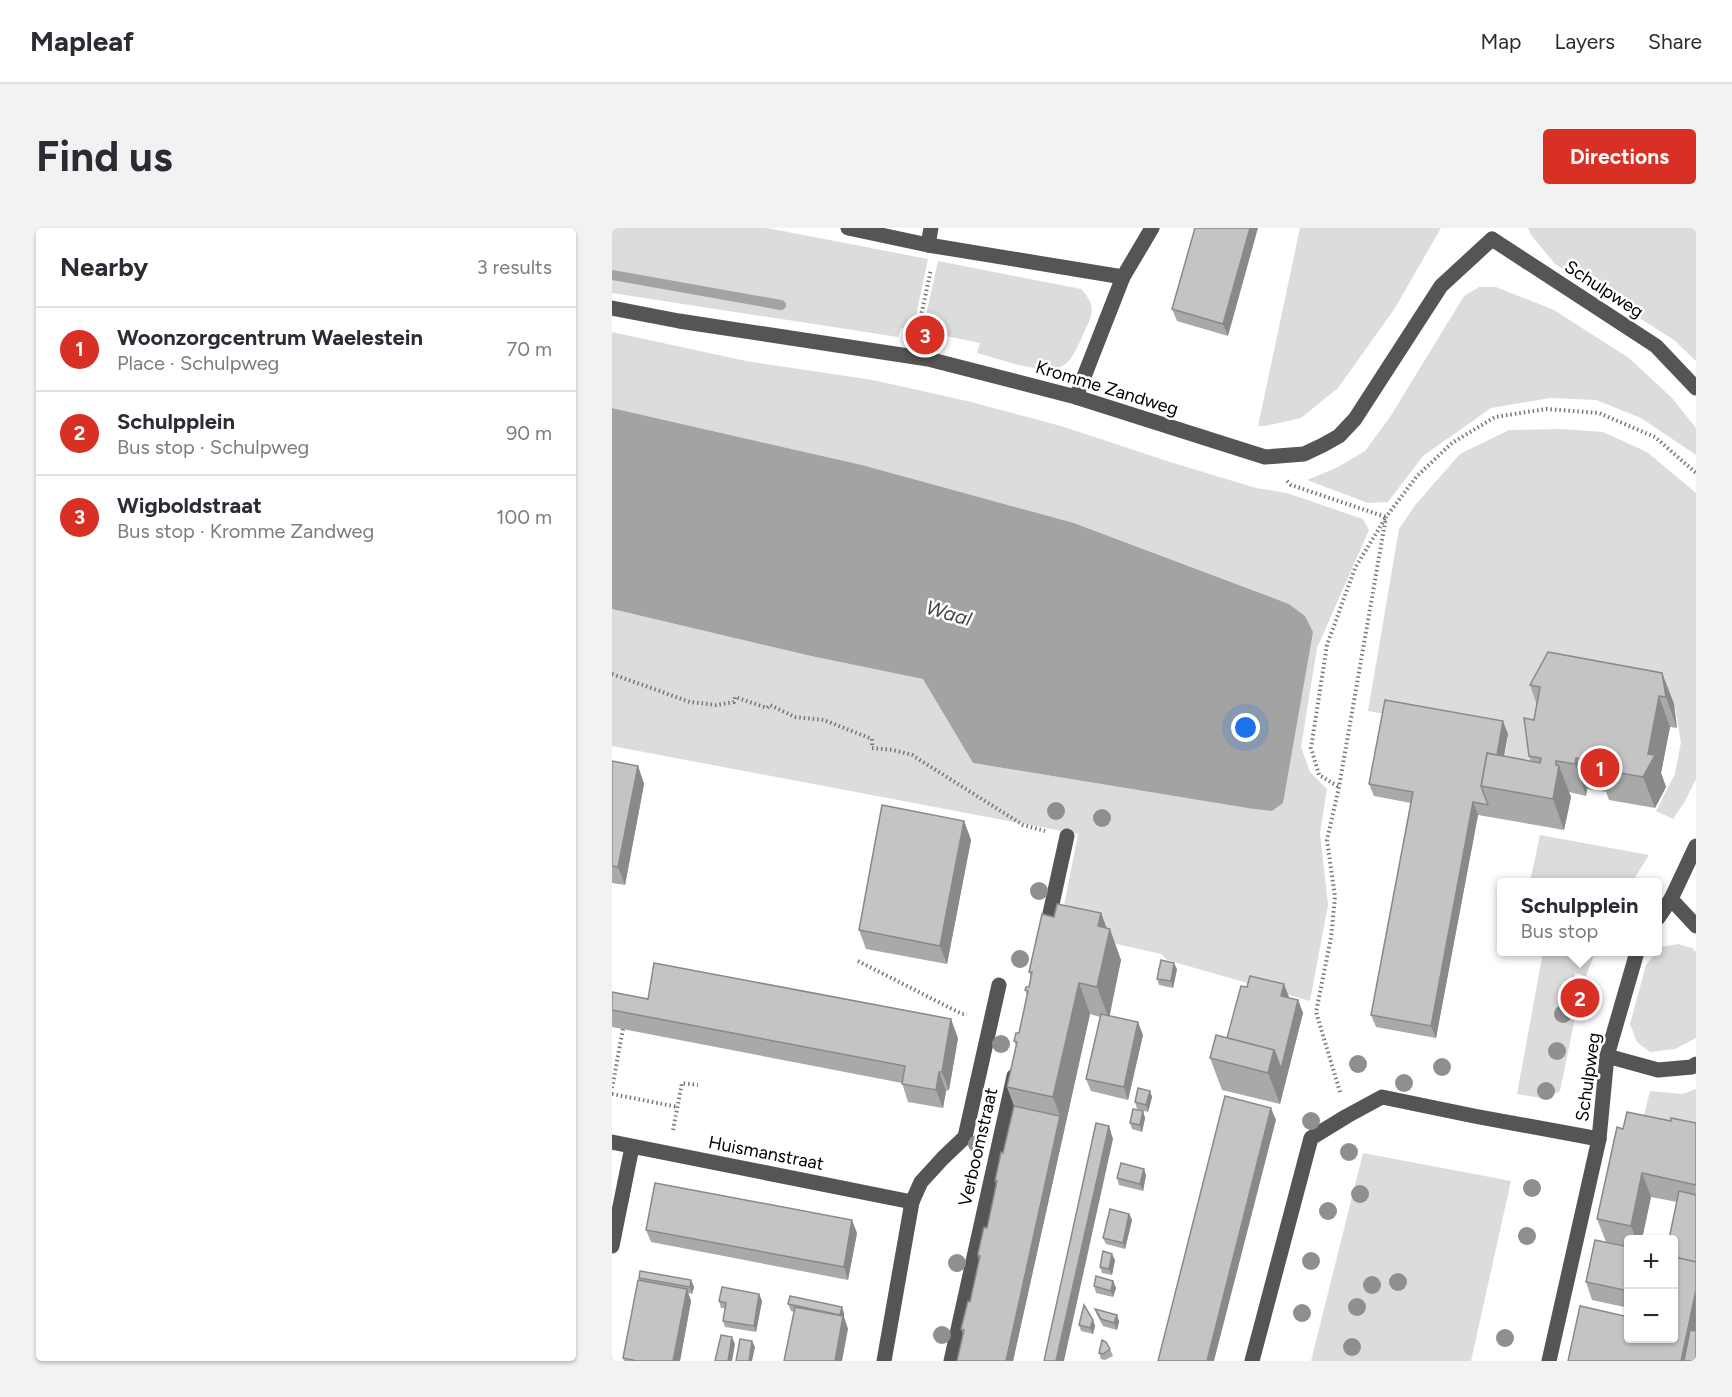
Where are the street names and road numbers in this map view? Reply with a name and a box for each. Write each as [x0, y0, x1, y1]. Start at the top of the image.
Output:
street label: Schulpweg [1560, 255, 1648, 323]
street label: Kromme Zandweg [1033, 356, 1181, 420]
street label: Schulpweg [1571, 1031, 1605, 1123]
street label: Verboomstraat [954, 1085, 1002, 1208]
street label: Huismanstraat [706, 1131, 826, 1175]

